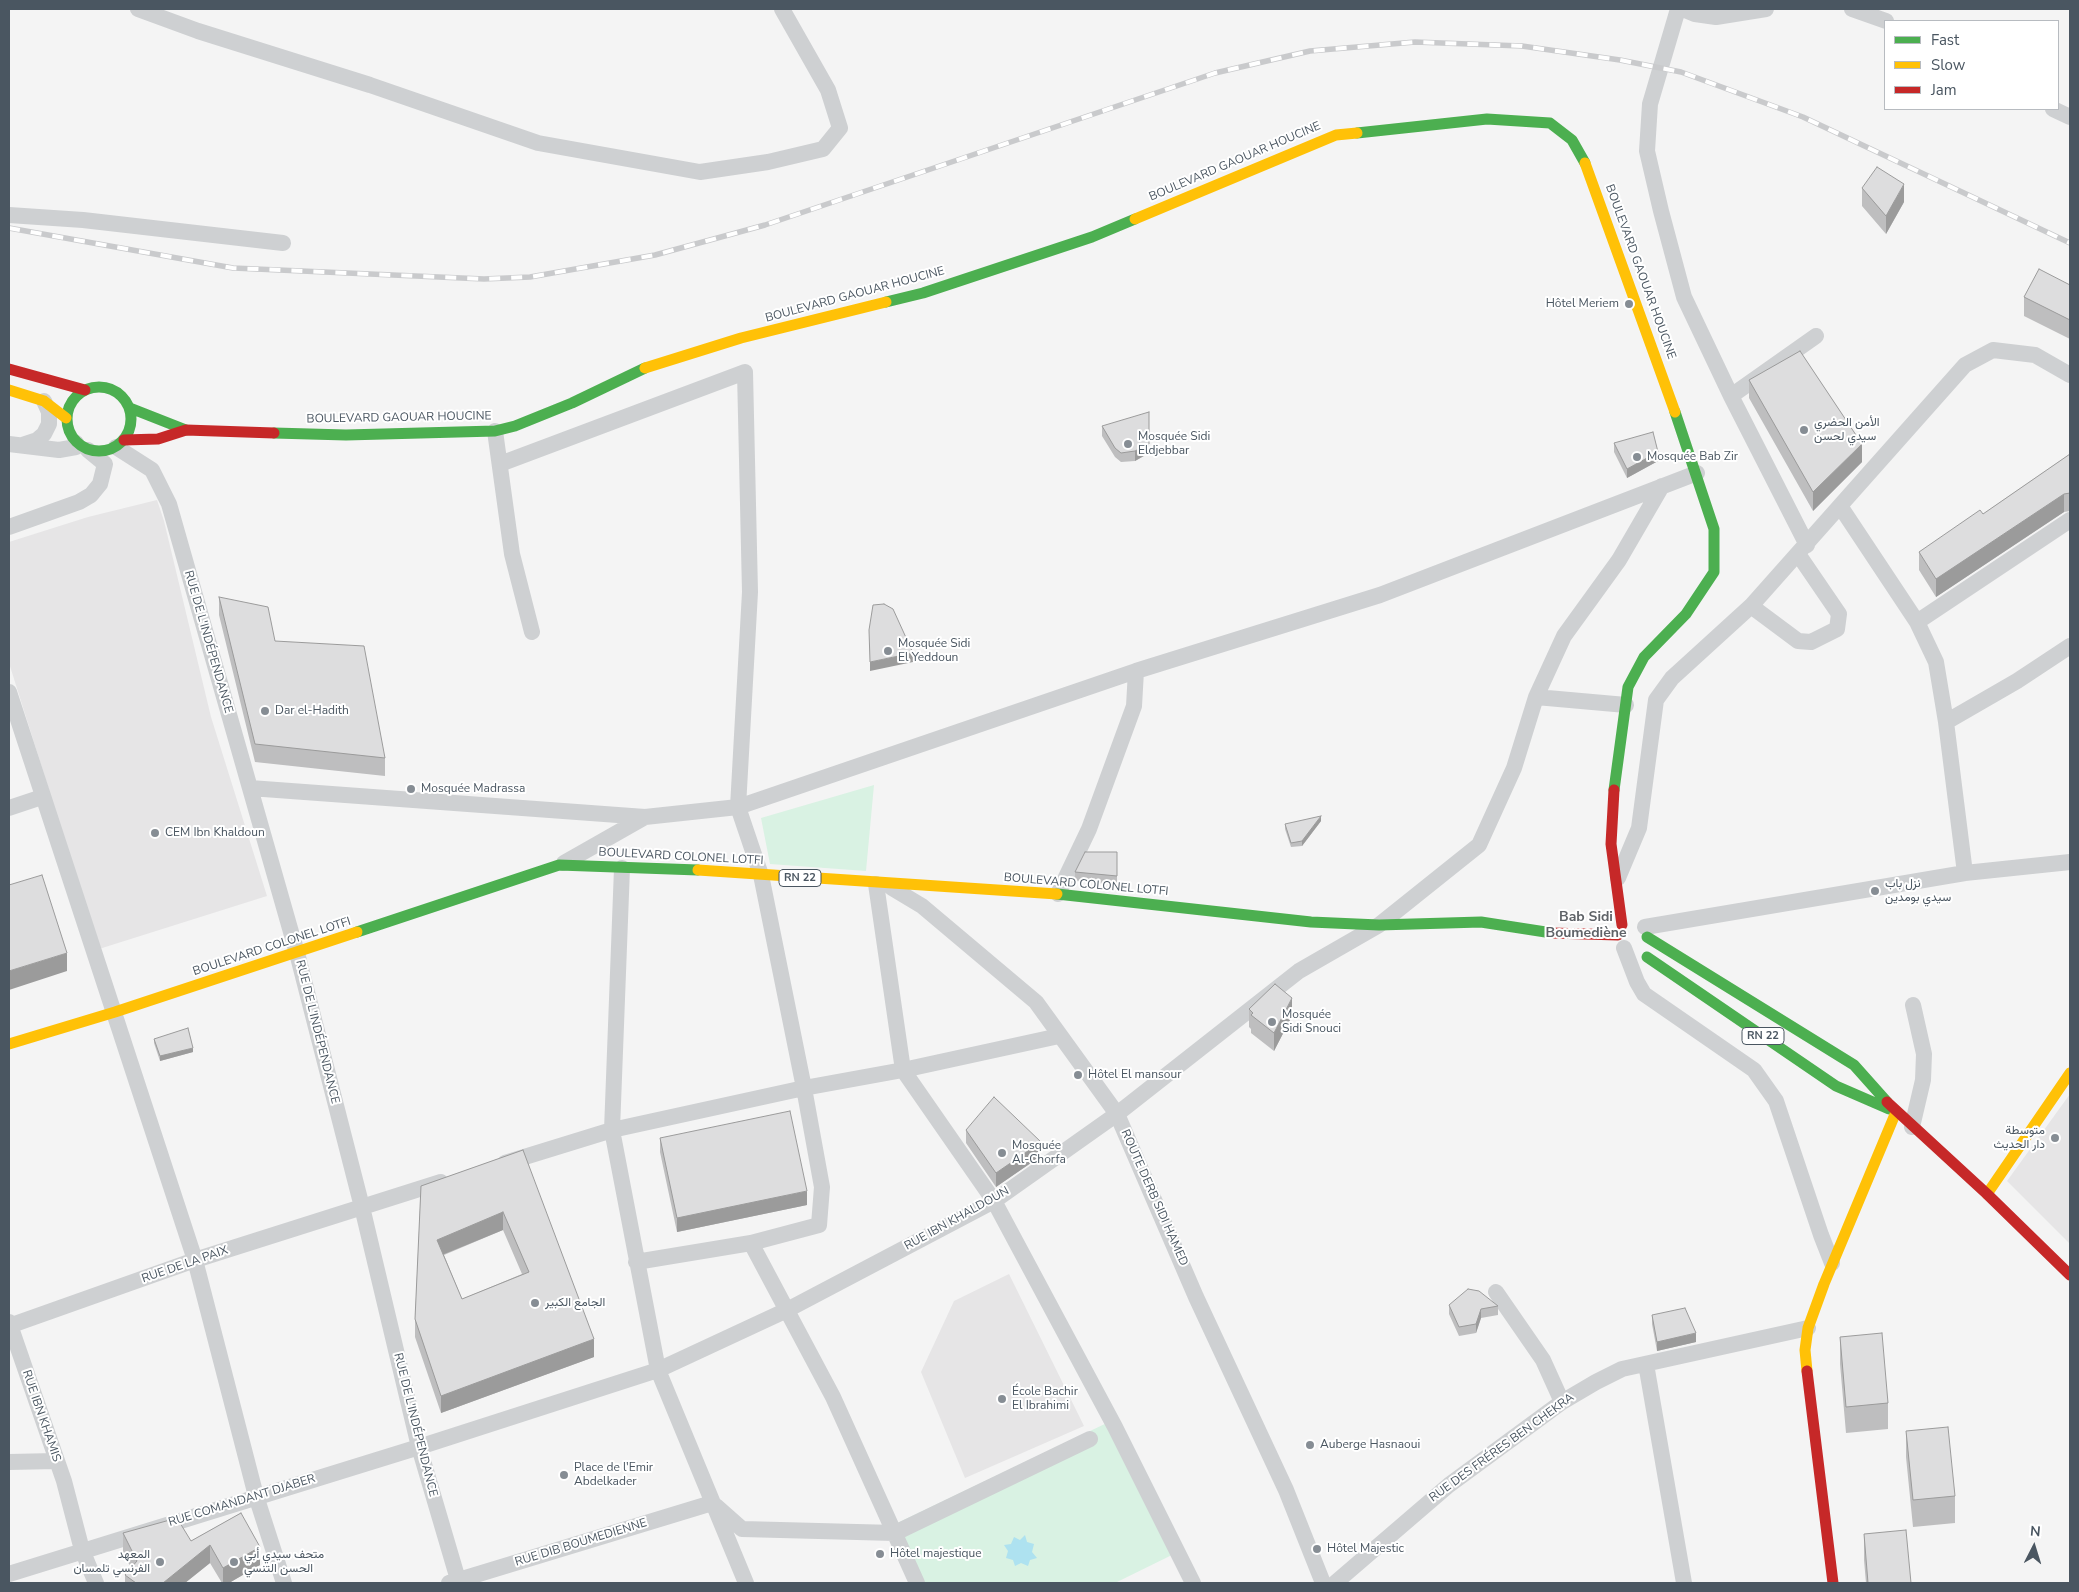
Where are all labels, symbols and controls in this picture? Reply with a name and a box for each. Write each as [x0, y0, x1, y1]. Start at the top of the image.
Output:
legend [1884, 20, 2059, 110]
text: Fast [1931, 30, 1959, 50]
text: Slow [1931, 55, 1965, 75]
text: Jam [1931, 80, 1957, 100]
street label: BOULEVARD GAOUAR HOUCINE [1147, 119, 1323, 205]
street label: BOULEVARD GAOUAR HOUCINE [1602, 183, 1678, 361]
street label: BOULEVARD GAOUAR HOUCINE [764, 264, 946, 326]
place label: Hôtel Meriem [1546, 297, 1619, 311]
marker: Hôtel Meriem [1623, 298, 1635, 310]
street label: BOULEVARD GAOUAR HOUCINE [306, 409, 492, 427]
place label: الأمن الحضري سيدي لحسن [1814, 416, 1880, 444]
marker: الأمن الحضري سيدي لحسن [1798, 424, 1810, 436]
place label: Mosquée Sidi Eldjebbar [1138, 430, 1210, 458]
marker: Mosquée Sidi Eldjebbar [1122, 438, 1134, 450]
place label: Mosquée Bab Zir [1647, 450, 1738, 464]
marker: Mosquée Bab Zir [1631, 451, 1643, 463]
street label: RUE DE L'INDÉPENDANCE [181, 569, 235, 715]
place label: Mosquée Sidi El Yeddoun [898, 637, 970, 665]
marker: Mosquée Sidi El Yeddoun [882, 645, 894, 657]
place label: Dar el-Hadith [275, 704, 349, 718]
marker: Dar el-Hadith [259, 705, 271, 717]
place label: Mosquée Madrassa [421, 782, 525, 796]
marker: Mosquée Madrassa [405, 783, 417, 795]
place label: CEM Ibn Khaldoun [165, 826, 265, 840]
marker: CEM Ibn Khaldoun [149, 827, 161, 839]
street label: BOULEVARD COLONEL LOTFI [598, 845, 764, 869]
road number: RN 22 [779, 870, 821, 886]
street label: BOULEVARD COLONEL LOTFI [1003, 871, 1169, 899]
place label: نزل باب سيدي بومدين [1885, 877, 1951, 905]
marker: نزل باب سيدي بومدين [1869, 885, 1881, 897]
district label: Bab Sidi Boumediène [1545, 910, 1627, 942]
street label: BOULEVARD COLONEL LOTFI [191, 915, 353, 979]
street label: RUE DE L'INDÉPENDANCE [292, 959, 342, 1105]
place label: Mosquée Sidi Snouci [1282, 1008, 1341, 1036]
marker: Mosquée Sidi Snouci [1266, 1016, 1278, 1028]
road number: RN 22 [1742, 1028, 1784, 1044]
place label: Hôtel El mansour [1088, 1068, 1181, 1082]
marker: Hôtel El mansour [1072, 1069, 1084, 1081]
place label: متوسطة دار الحديث [1994, 1124, 2045, 1152]
street label: ROUTE DERB SIDI HAMED [1117, 1128, 1191, 1268]
marker: متوسطة دار الحديث [2049, 1132, 2061, 1144]
place label: Mosquée Al-Chorfa [1012, 1139, 1066, 1167]
marker: Mosquée Al-Chorfa [996, 1147, 1008, 1159]
street label: RUE IBN KHALDOUN [902, 1184, 1012, 1254]
street label: RUE DE LA PAIX [140, 1243, 230, 1287]
place label: الجامع الكبير [545, 1296, 605, 1310]
marker: الجامع الكبير [529, 1297, 541, 1309]
street label: RUE DE L'INDÉPENDANCE [390, 1352, 440, 1498]
street label: RUE IBN KHAMIS [19, 1368, 63, 1464]
place label: École Bachir El Ibrahimi [1012, 1385, 1078, 1413]
street label: RUE DES FRÉRES BEN CHEKRA [1427, 1391, 1577, 1505]
marker: École Bachir El Ibrahimi [996, 1393, 1008, 1405]
place label: Auberge Hasnaoui [1320, 1438, 1420, 1452]
marker: Auberge Hasnaoui [1304, 1439, 1316, 1451]
place label: Place de l'Emir Abdelkader [574, 1461, 653, 1489]
marker: Place de l'Emir Abdelkader [558, 1469, 570, 1481]
street label: RUE COMANDANT DJABER [167, 1472, 317, 1530]
street label: RUE DIB BOUMEDIENNE [513, 1516, 649, 1570]
north arrow [2009, 1522, 2059, 1572]
text: N [2029, 1522, 2041, 1541]
place label: Hôtel Majestic [1327, 1542, 1404, 1556]
marker: Hôtel Majestic [1311, 1543, 1323, 1555]
place label: Hôtel majestique [890, 1547, 982, 1561]
place label: المعهد الفرنسي تلمسان [73, 1548, 150, 1576]
place label: متحف سيدي أبي الحسن التنسي [244, 1548, 324, 1576]
marker: Hôtel majestique [874, 1548, 886, 1560]
marker: المعهد الفرنسي تلمسان [154, 1556, 166, 1568]
marker: متحف سيدي أبي الحسن التنسي [228, 1556, 240, 1568]

